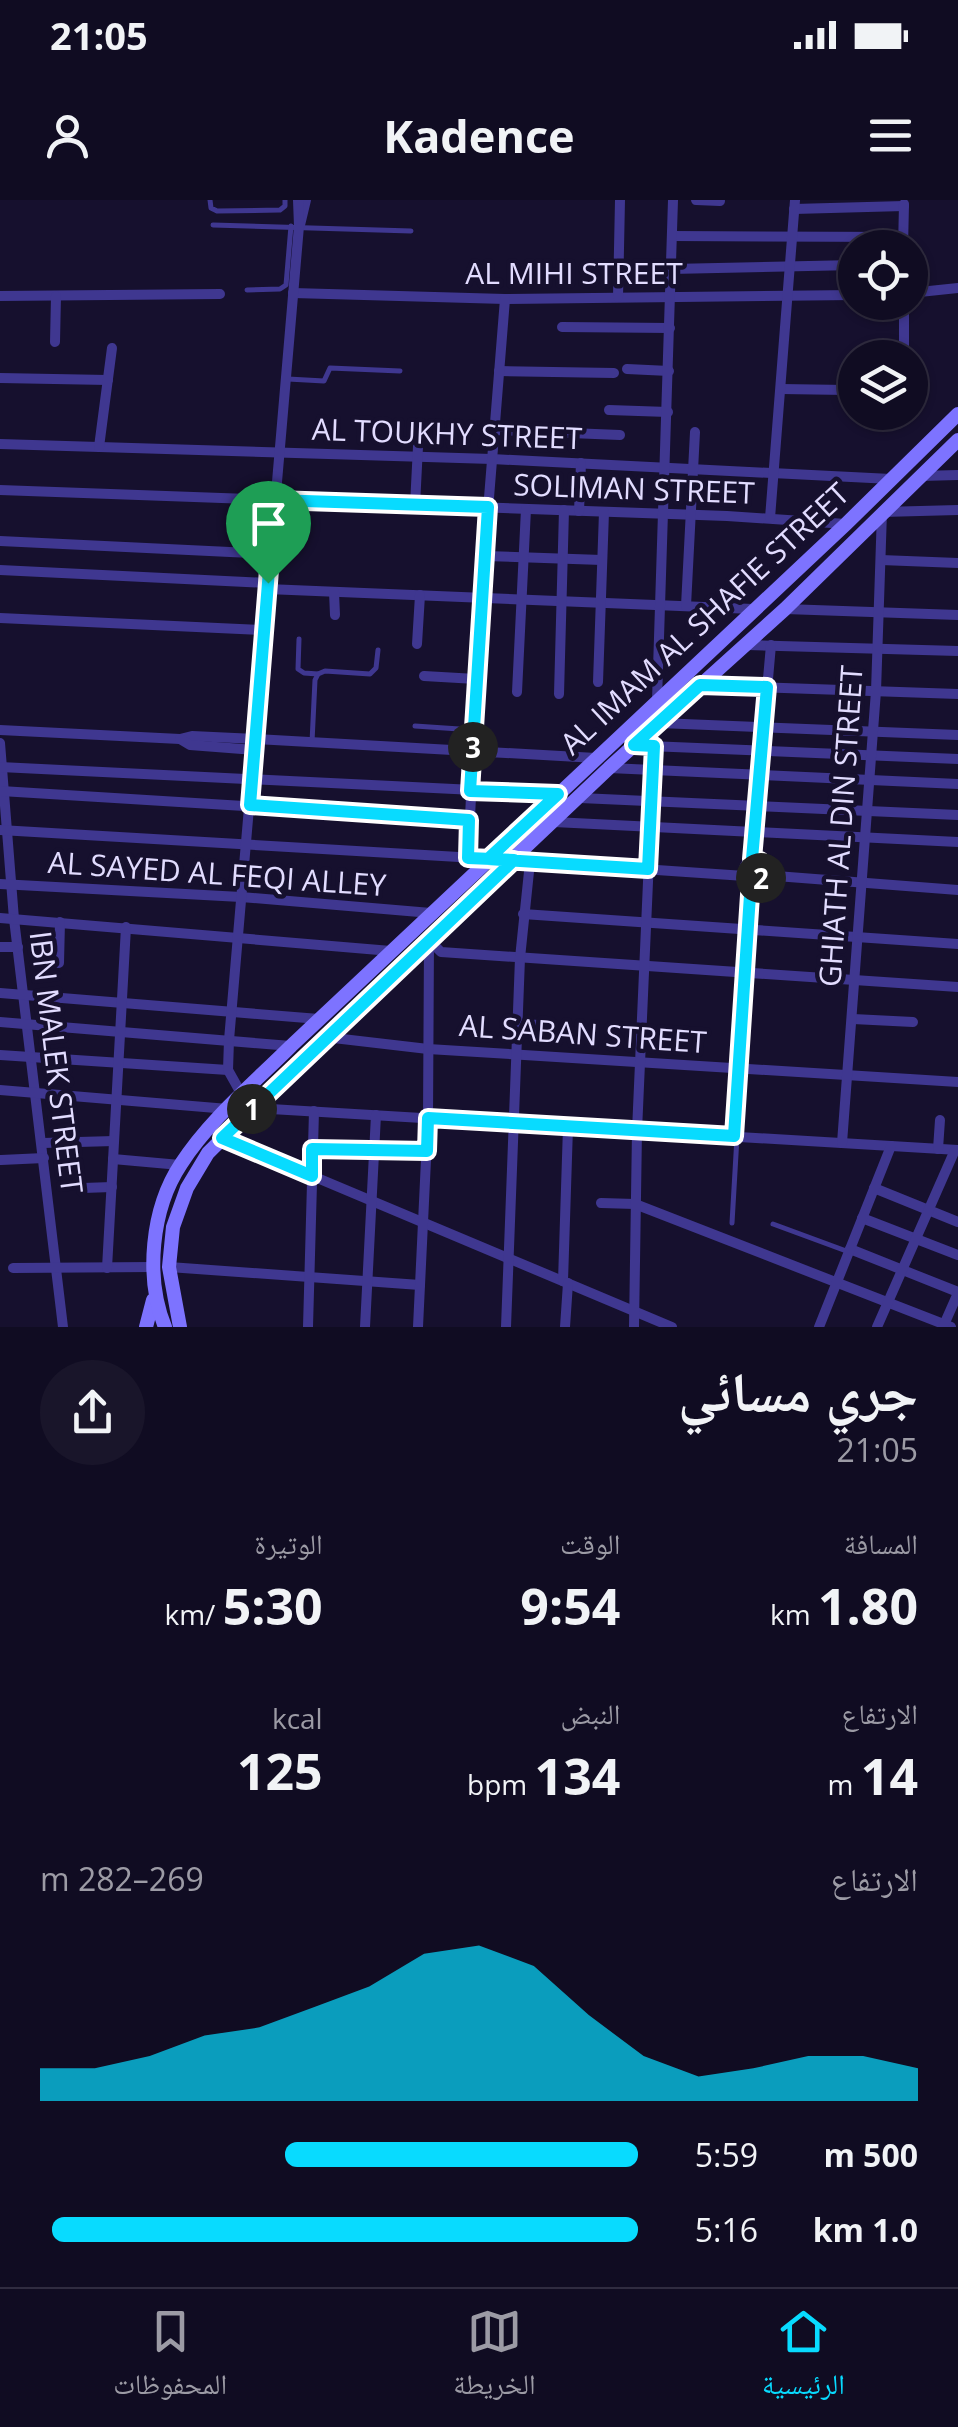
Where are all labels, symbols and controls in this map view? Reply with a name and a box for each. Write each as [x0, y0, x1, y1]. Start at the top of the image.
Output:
text: 21:05 [50, 9, 148, 61]
text: Kadence [383, 105, 575, 166]
icon: person [40, 108, 95, 163]
icon: menu [863, 108, 918, 163]
map controls [838, 230, 928, 430]
button: locate [838, 230, 928, 320]
street label: AL MIHI STREET [465, 252, 683, 293]
button: layers [838, 340, 928, 430]
street label: AL TOUKHY STREET [311, 408, 583, 458]
street label: SOLIMAN STREET [513, 463, 756, 513]
street label: AL IMAM AL SHAFIE STREET [551, 473, 858, 763]
pin [226, 481, 311, 584]
icon: arrive [241, 496, 296, 551]
street label: GHIATH AL DIN STREET [808, 663, 872, 988]
pin: 3 [448, 722, 498, 772]
text: 3 [465, 728, 481, 766]
street label: AL SAYED AL FEQI ALLEY [47, 841, 388, 905]
pin: 2 [736, 853, 786, 903]
text: 2 [753, 859, 769, 897]
street label: IBN MALEK STREET [21, 929, 93, 1196]
street label: AL SABAN STREET [458, 1004, 709, 1062]
pin: 1 [227, 1084, 277, 1134]
text: 1 [244, 1090, 260, 1128]
text: جري مسائي [678, 1353, 918, 1428]
button: share [40, 1360, 145, 1465]
text: 21:05 [836, 1428, 918, 1471]
text: الوتيرة [255, 1524, 323, 1562]
text: الوقت [560, 1524, 620, 1562]
text: المسافة [844, 1524, 918, 1562]
text: 5:30 [223, 1572, 323, 1640]
text: 9:54 [520, 1572, 620, 1640]
text: 1.80 [818, 1572, 918, 1640]
text: /km [164, 1595, 223, 1633]
text: km [770, 1595, 818, 1633]
text: النبض [561, 1694, 620, 1732]
text: الارتفاع [842, 1694, 918, 1732]
text: kcal [272, 1699, 323, 1737]
text: 125 [237, 1737, 323, 1805]
text: 134 [535, 1742, 620, 1810]
text: 14 [861, 1742, 918, 1810]
text: bpm [467, 1765, 535, 1803]
text: m [828, 1765, 861, 1803]
text: 269–282 m [40, 1857, 204, 1900]
text: الارتفاع [831, 1857, 918, 1900]
text: 5:59 [695, 2133, 758, 2176]
text: 500 m [823, 2133, 918, 2176]
text: 5:16 [695, 2208, 758, 2251]
text: 1.0 km [813, 2208, 918, 2251]
tab: المحفوظات [113, 2304, 227, 2412]
tab: الخريطة [453, 2304, 536, 2412]
tab: الرئيسية [762, 2304, 845, 2412]

